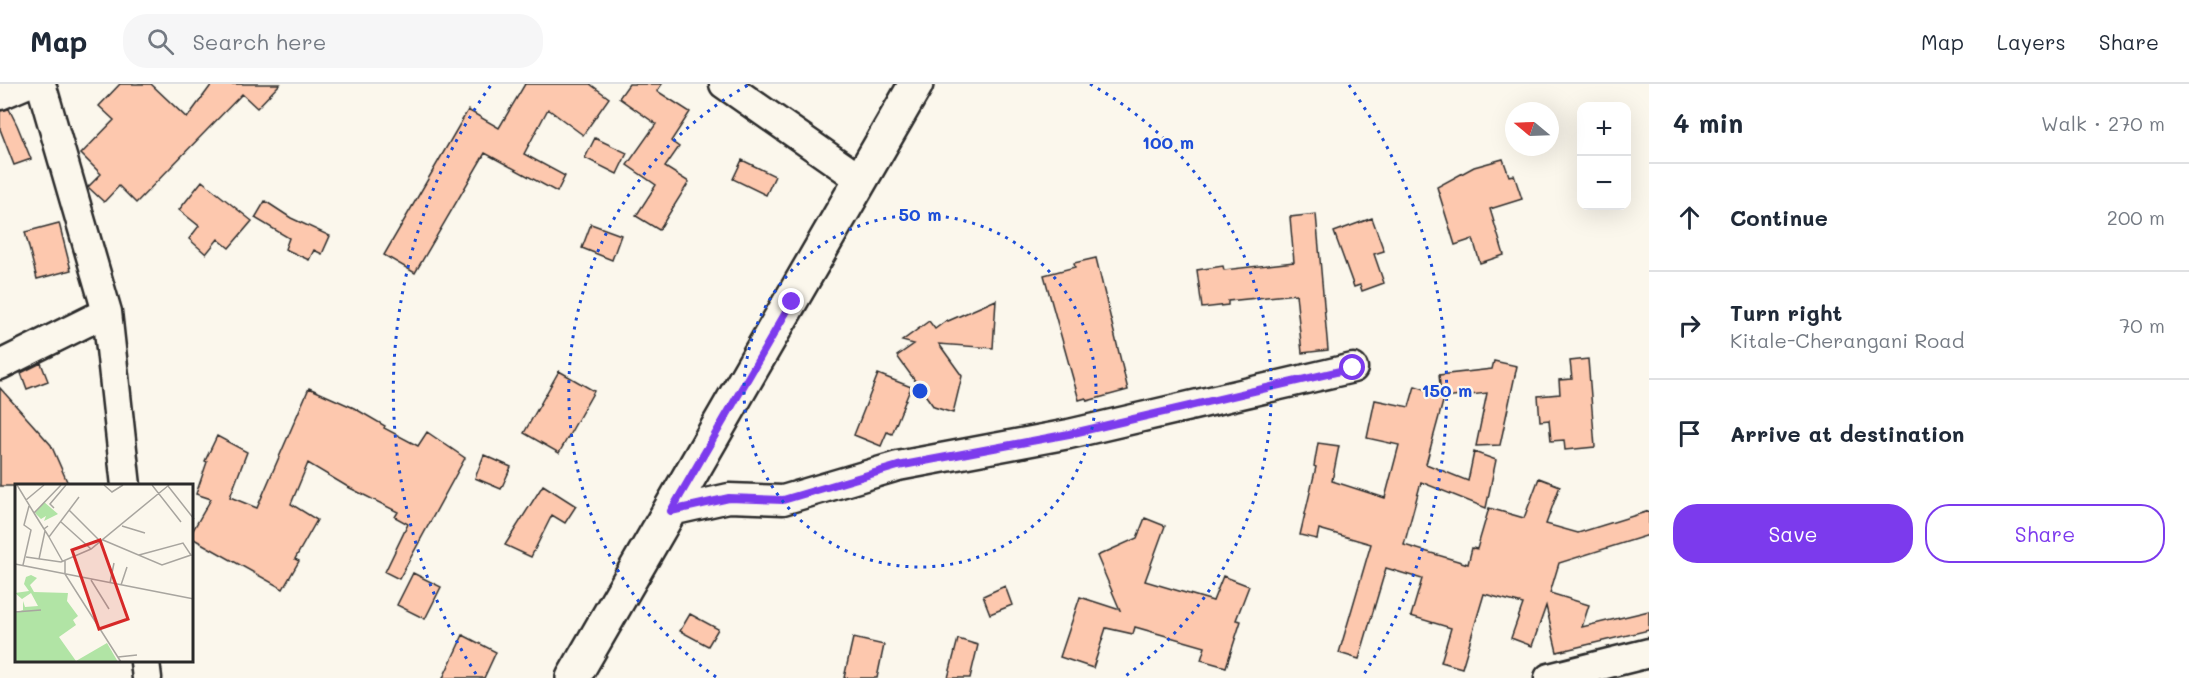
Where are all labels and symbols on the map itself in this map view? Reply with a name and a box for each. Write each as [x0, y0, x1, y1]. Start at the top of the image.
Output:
north arrow [1505, 102, 1559, 156]
text: 100 m [1142, 130, 1194, 154]
text: 50 m [899, 202, 941, 226]
route end [778, 288, 804, 314]
route start [1339, 354, 1365, 380]
text: 150 m [1422, 378, 1472, 402]
centre of rings [910, 381, 930, 401]
inset map [15, 484, 194, 663]

